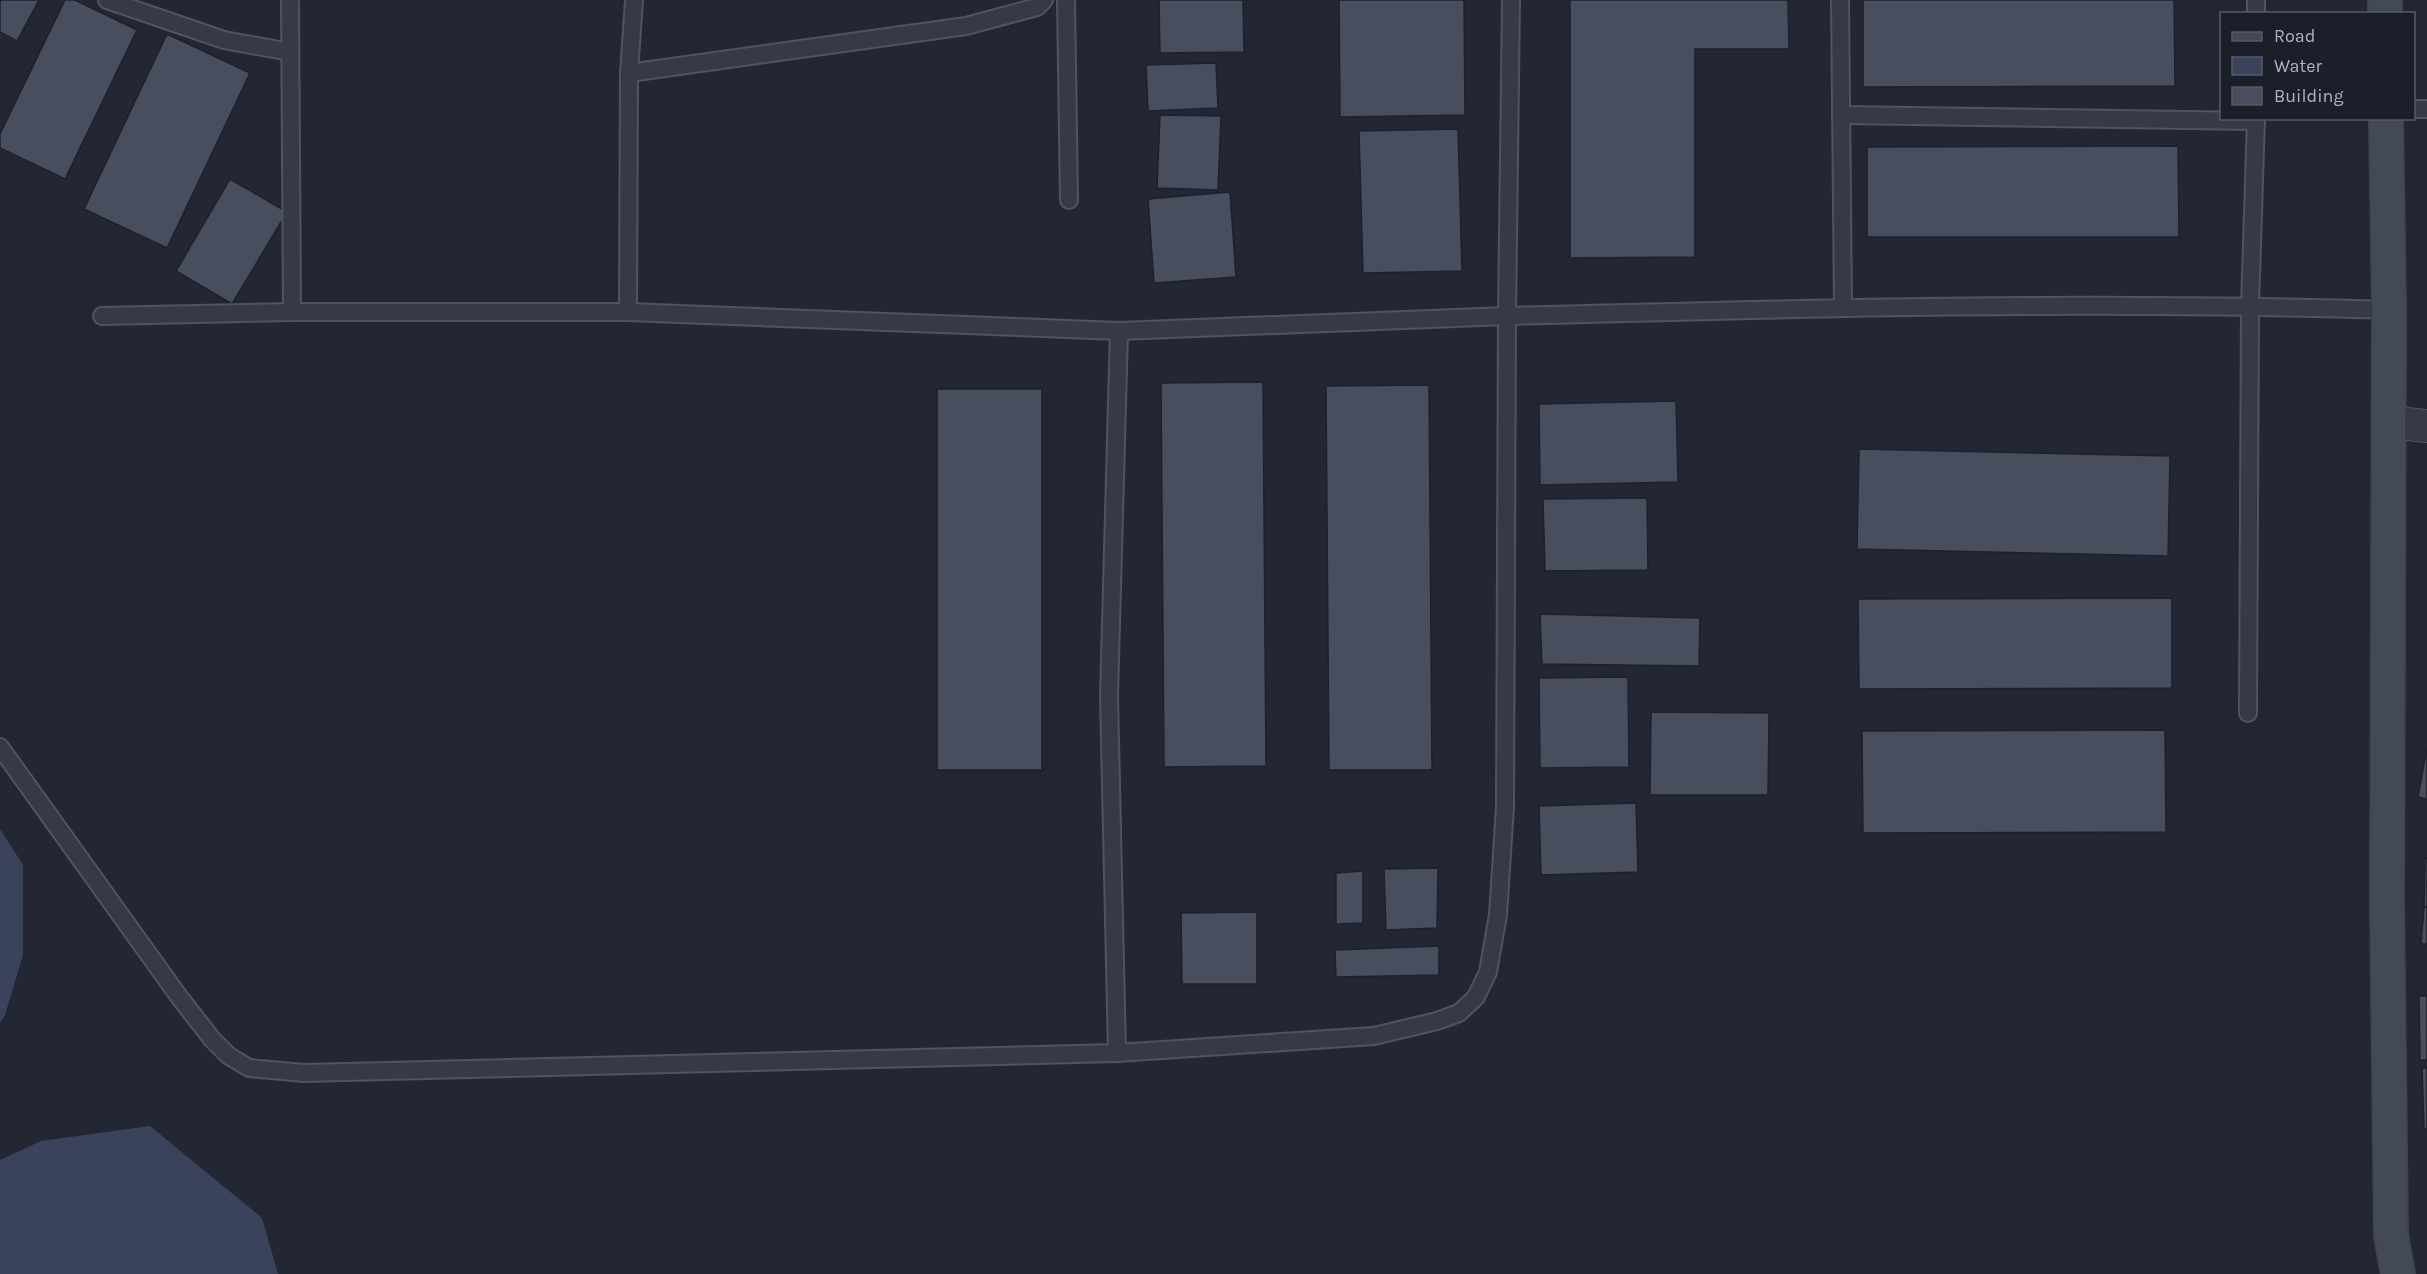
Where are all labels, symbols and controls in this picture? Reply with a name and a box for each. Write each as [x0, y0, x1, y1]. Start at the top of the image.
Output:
legend [2220, 12, 2415, 120]
text: Road [2274, 25, 2315, 47]
text: Water [2274, 55, 2322, 77]
text: Building [2274, 85, 2344, 107]

